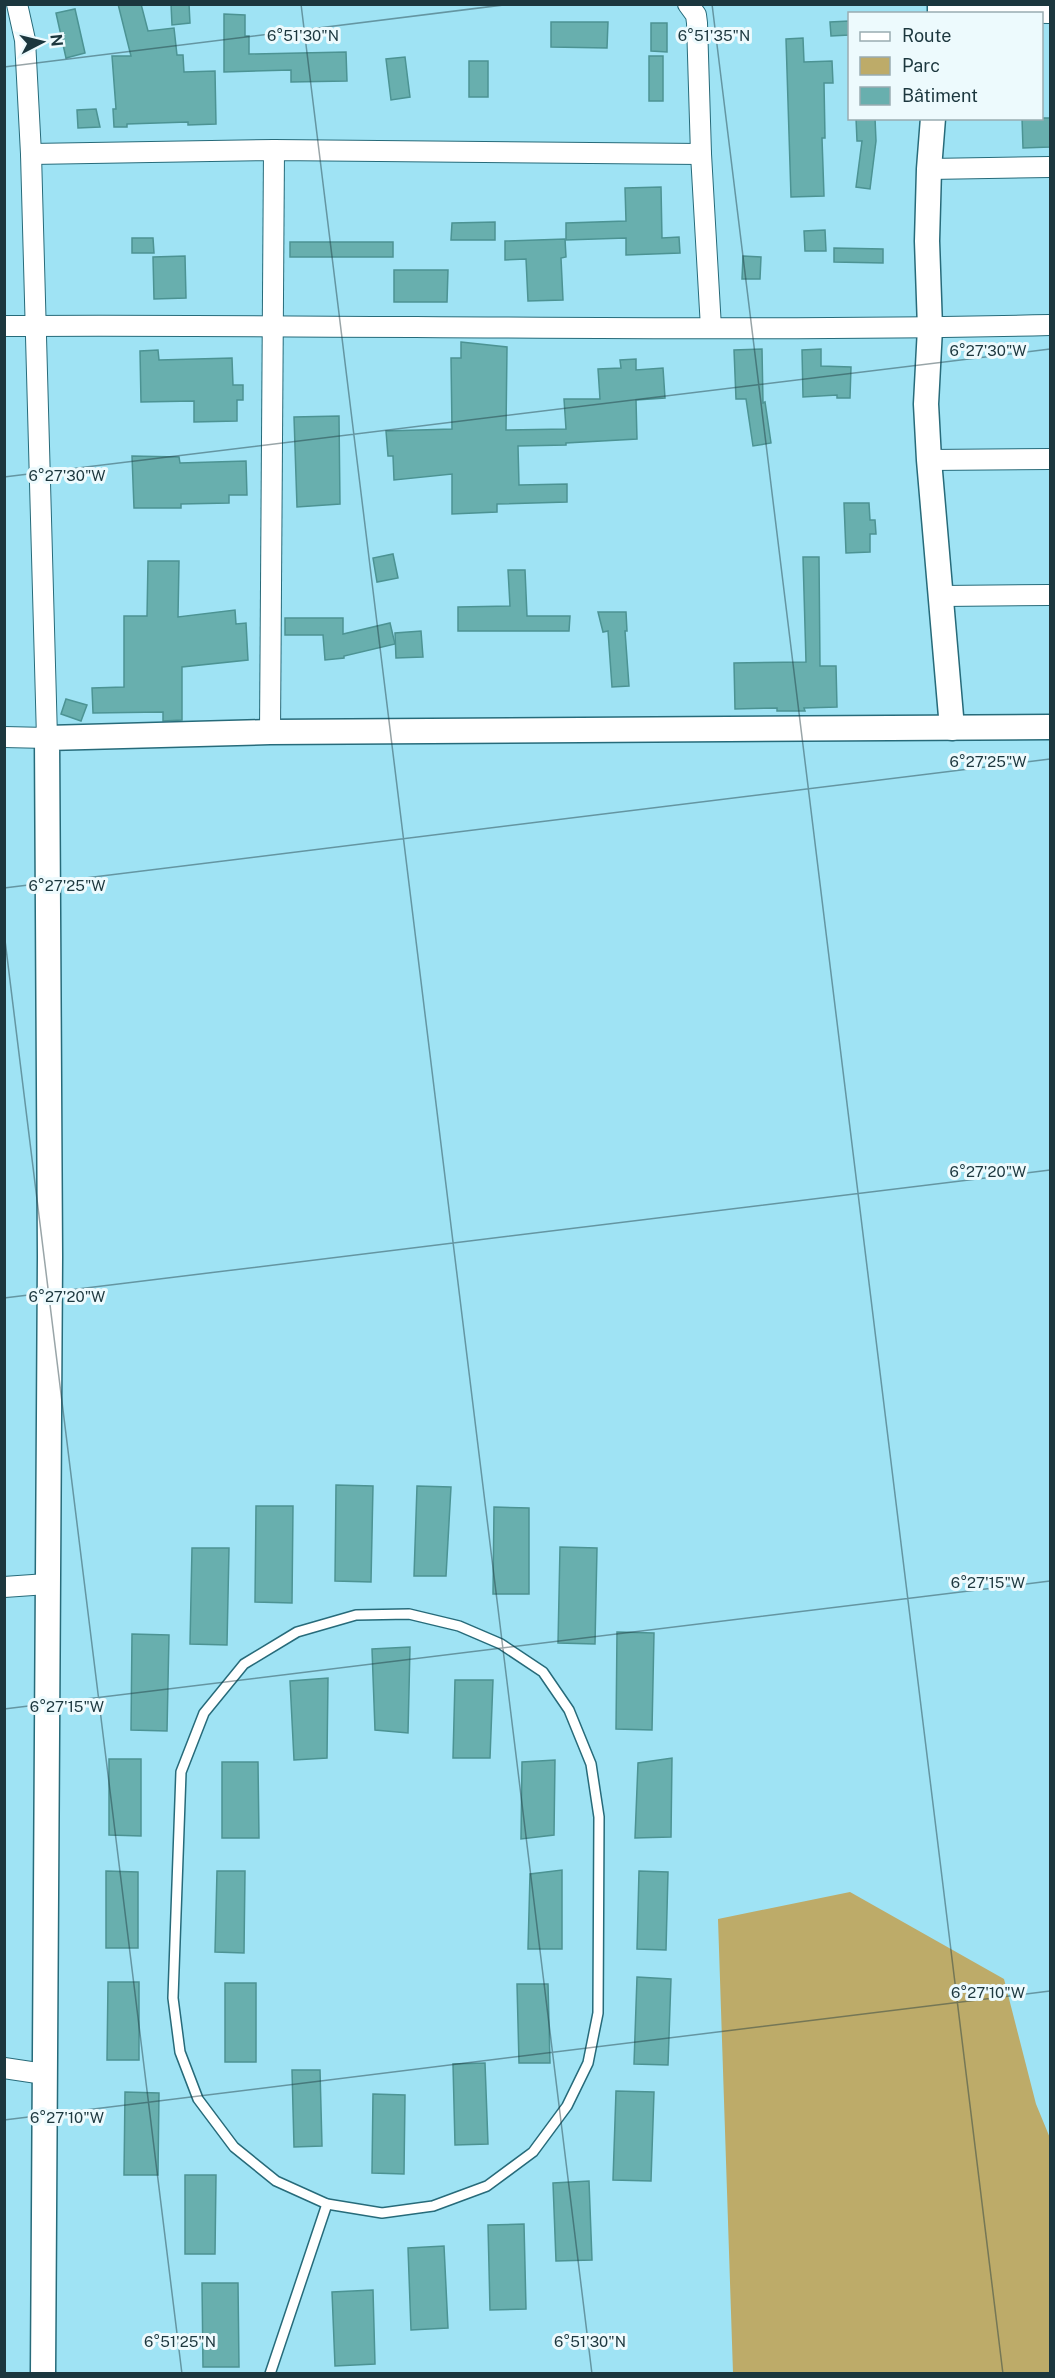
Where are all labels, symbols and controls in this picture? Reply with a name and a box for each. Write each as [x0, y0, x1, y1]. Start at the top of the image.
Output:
north arrow [12, 12, 72, 72]
legend [848, 12, 1043, 120]
text: Route [902, 25, 951, 46]
text: 6°51'30"N [267, 27, 339, 44]
text: 6°51'35"N [678, 27, 750, 44]
text: N [46, 33, 67, 48]
text: Parc [902, 55, 940, 76]
text: Bâtiment [902, 85, 978, 106]
text: 6°27'30"W [949, 342, 1027, 359]
text: 6°27'30"W [28, 467, 106, 484]
text: 6°27'25"W [949, 753, 1027, 770]
text: 6°27'25"W [28, 877, 106, 894]
text: 6°27'20"W [950, 1163, 1026, 1180]
text: 6°27'20"W [29, 1288, 105, 1305]
text: 6°27'15"W [951, 1574, 1025, 1591]
text: 6°27'15"W [30, 1698, 104, 1715]
text: 6°27'10"W [951, 1984, 1025, 2001]
text: 6°27'10"W [30, 2109, 104, 2126]
text: 6°51'25"N [144, 2333, 216, 2350]
text: 6°51'30"N [554, 2333, 626, 2350]

